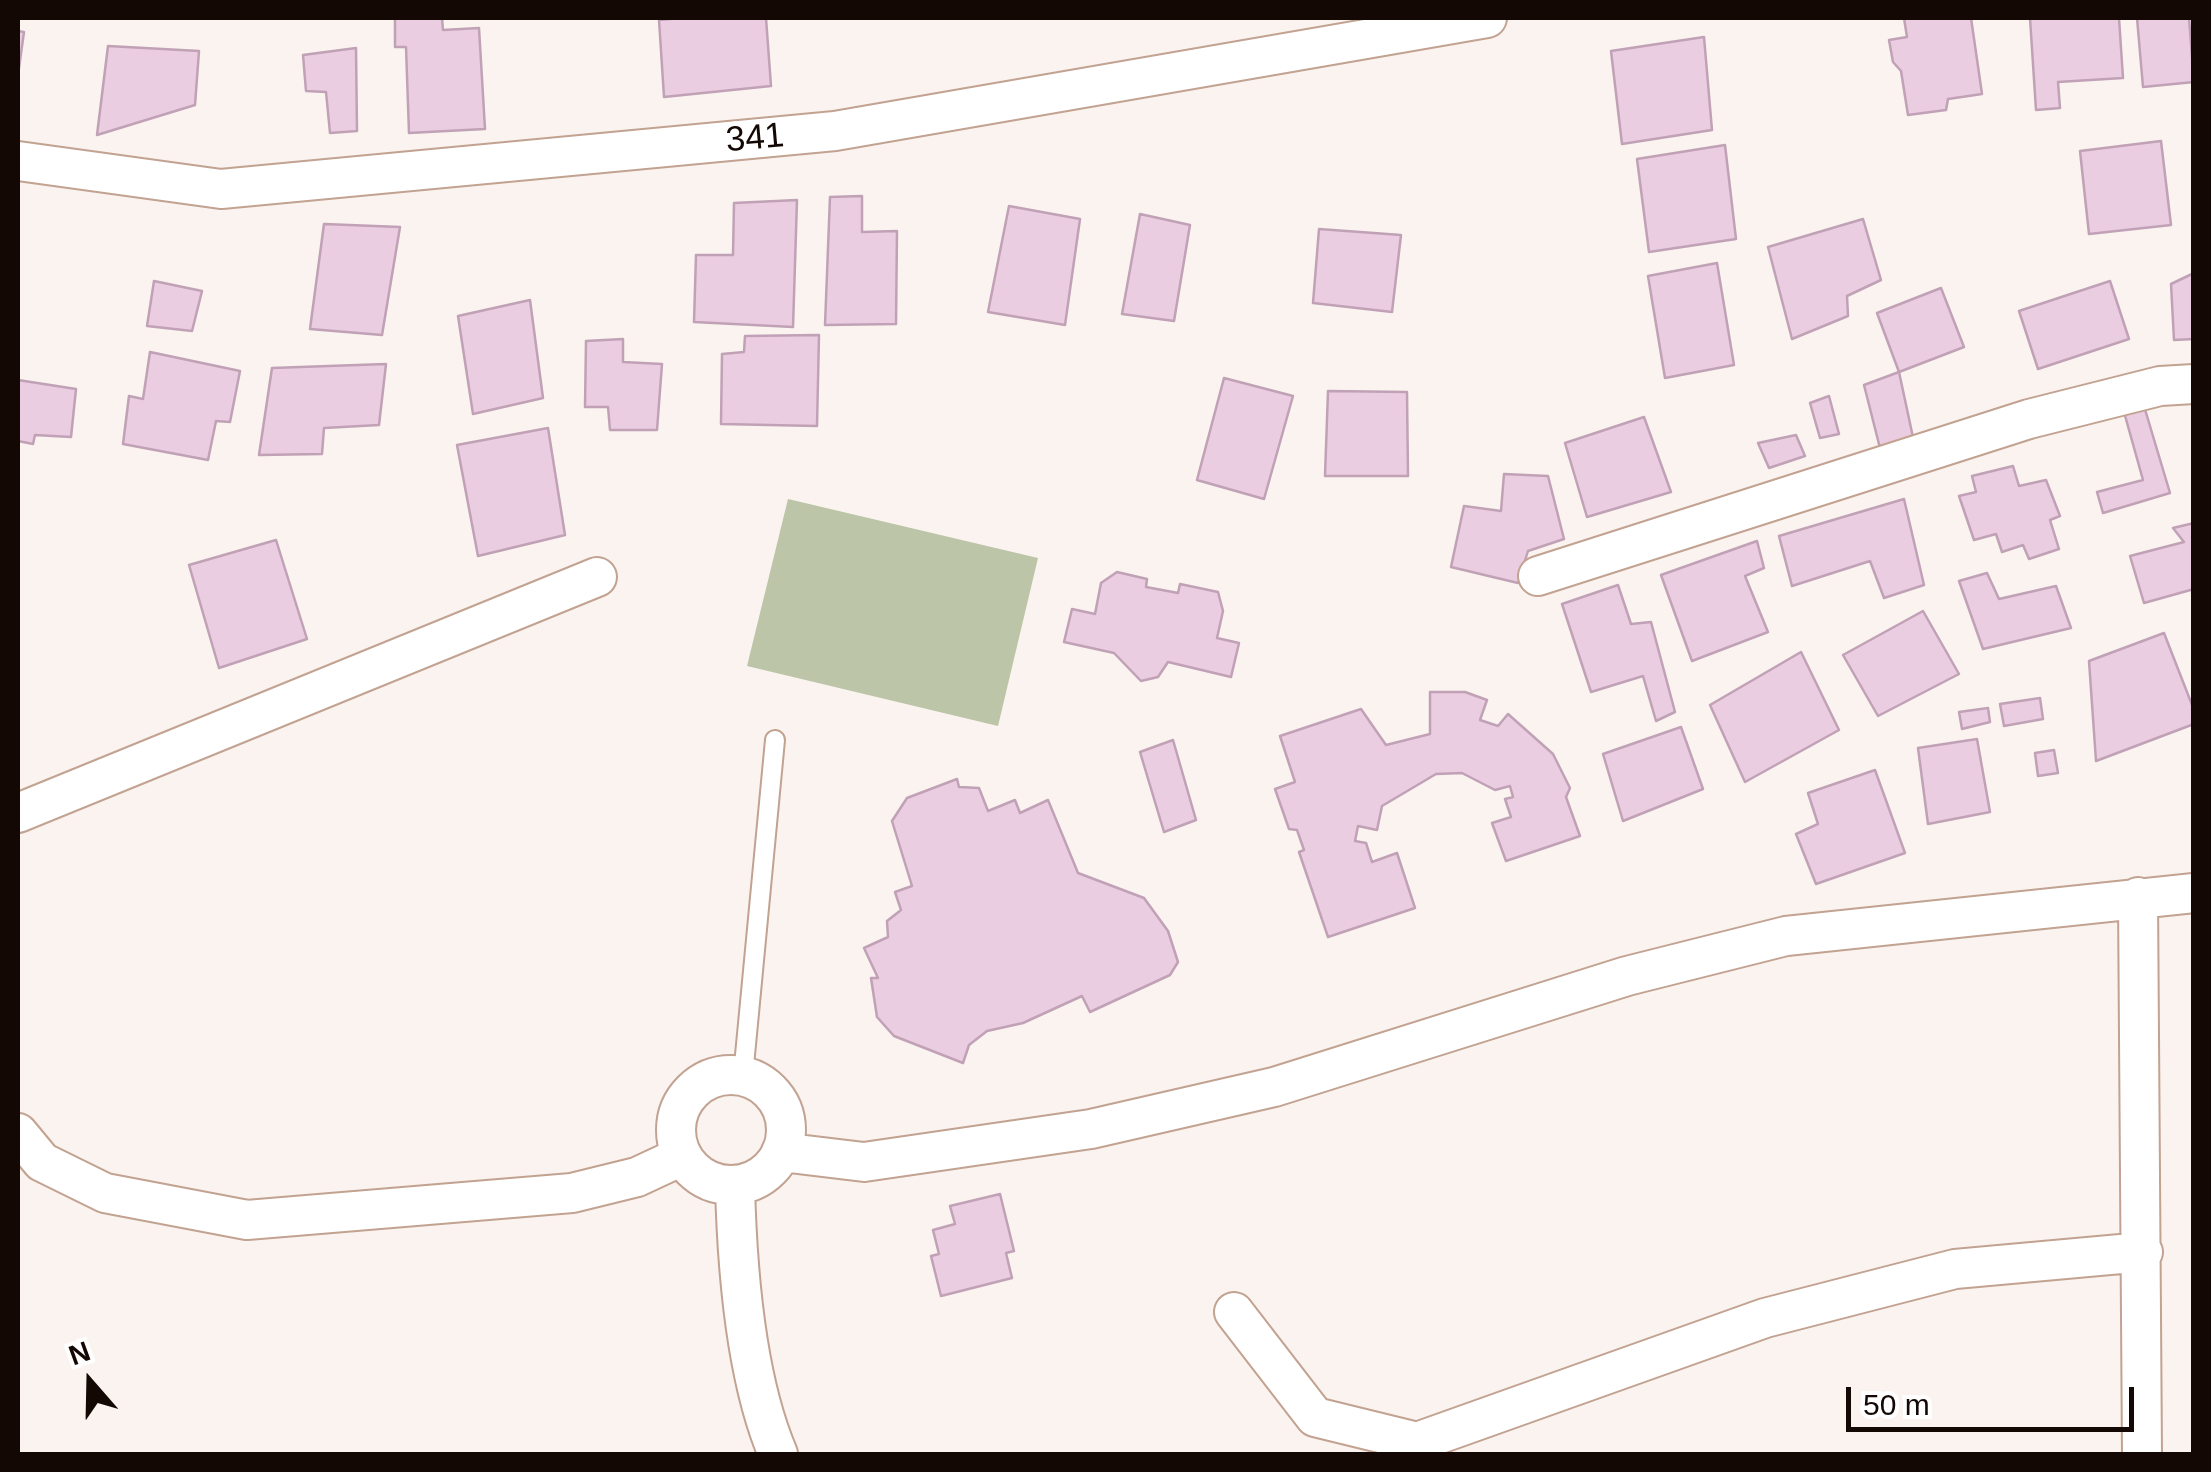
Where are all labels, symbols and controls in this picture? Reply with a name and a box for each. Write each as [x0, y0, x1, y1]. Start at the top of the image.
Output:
street label: 341 [724, 116, 786, 162]
north arrow [40, 1332, 140, 1432]
text: N [65, 1335, 94, 1371]
scale bar [1851, 1367, 2138, 1429]
text: 50 m [1863, 1388, 1930, 1421]

